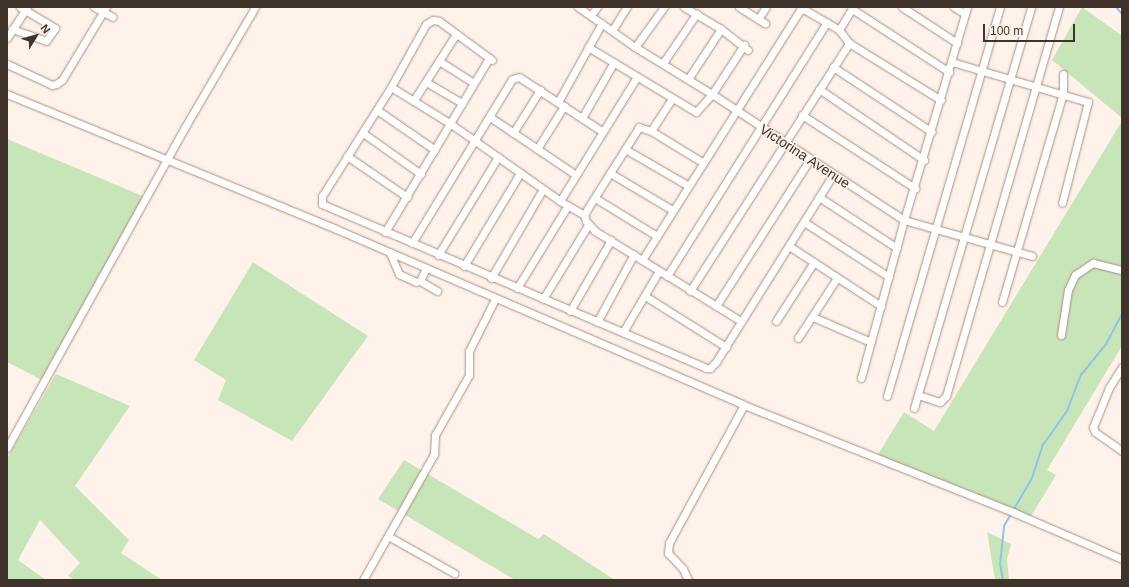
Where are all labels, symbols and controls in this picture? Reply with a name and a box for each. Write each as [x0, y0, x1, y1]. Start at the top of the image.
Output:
north arrow [16, 16, 56, 56]
scale bar [985, 16, 1077, 42]
text: N [38, 22, 53, 36]
text: 100 m [990, 24, 1023, 38]
street label: Victorina Avenue [756, 120, 854, 192]

